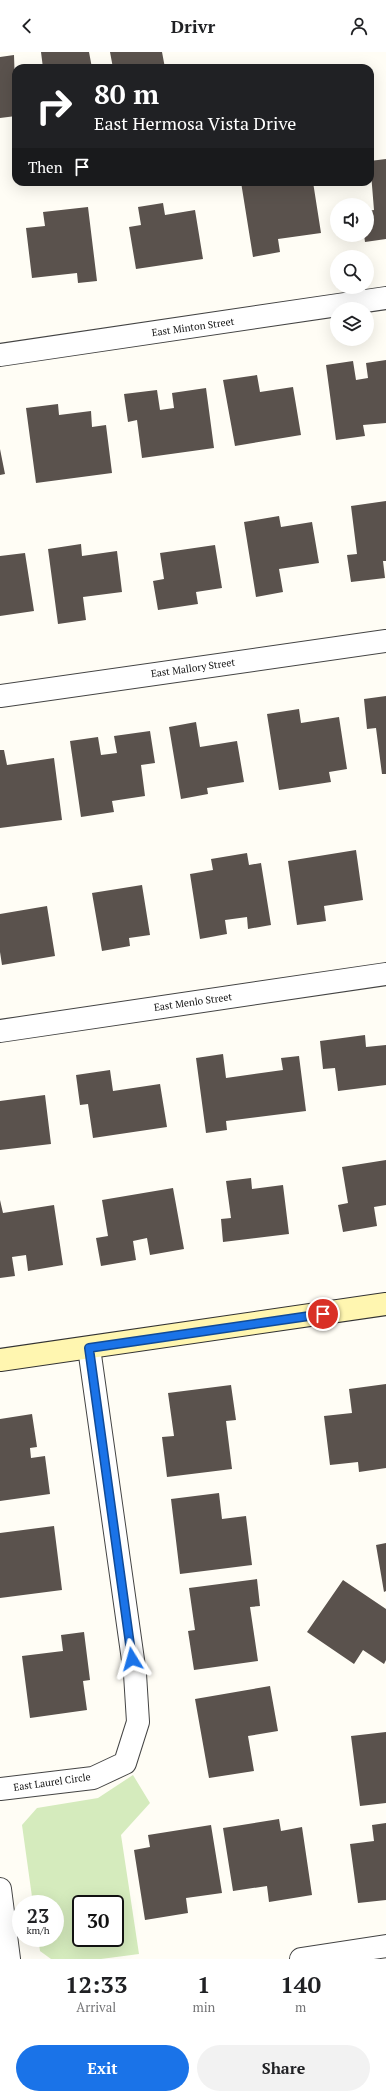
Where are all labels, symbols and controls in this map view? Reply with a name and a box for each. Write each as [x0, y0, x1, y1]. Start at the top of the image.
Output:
text: Drivr [171, 14, 215, 38]
icon: back [16, 15, 38, 37]
icon: person [348, 15, 370, 37]
text: 80 m [94, 75, 159, 112]
icon: right [28, 80, 80, 132]
text: East Hermosa Vista Drive [94, 111, 296, 135]
icon: arrive [71, 156, 93, 178]
text: Then [28, 157, 63, 177]
map controls [330, 198, 374, 346]
button: sound [330, 198, 374, 242]
button: search [330, 250, 374, 294]
button: layers [330, 302, 374, 346]
street label: East Minton Street [151, 315, 235, 339]
street label: East Mallory Street [150, 656, 236, 680]
street label: East Menlo Street [153, 990, 233, 1014]
pin [306, 1297, 340, 1331]
icon: arrive [312, 1303, 334, 1325]
position arrow [111, 1638, 153, 1680]
street label: East Laurel Circle [13, 1770, 91, 1794]
speed limit sign: 30 [72, 1895, 124, 1947]
text: 23 [27, 1902, 49, 1929]
text: km/h [26, 1924, 50, 1937]
text: 12:33 [65, 1968, 127, 2000]
text: 1 [197, 1968, 211, 2000]
text: 140 [280, 1968, 321, 2000]
text: Arrival [76, 1998, 116, 2016]
text: min [192, 1998, 215, 2016]
text: m [295, 1998, 306, 2016]
button: Exit [16, 2045, 189, 2091]
button: Share [197, 2045, 370, 2091]

